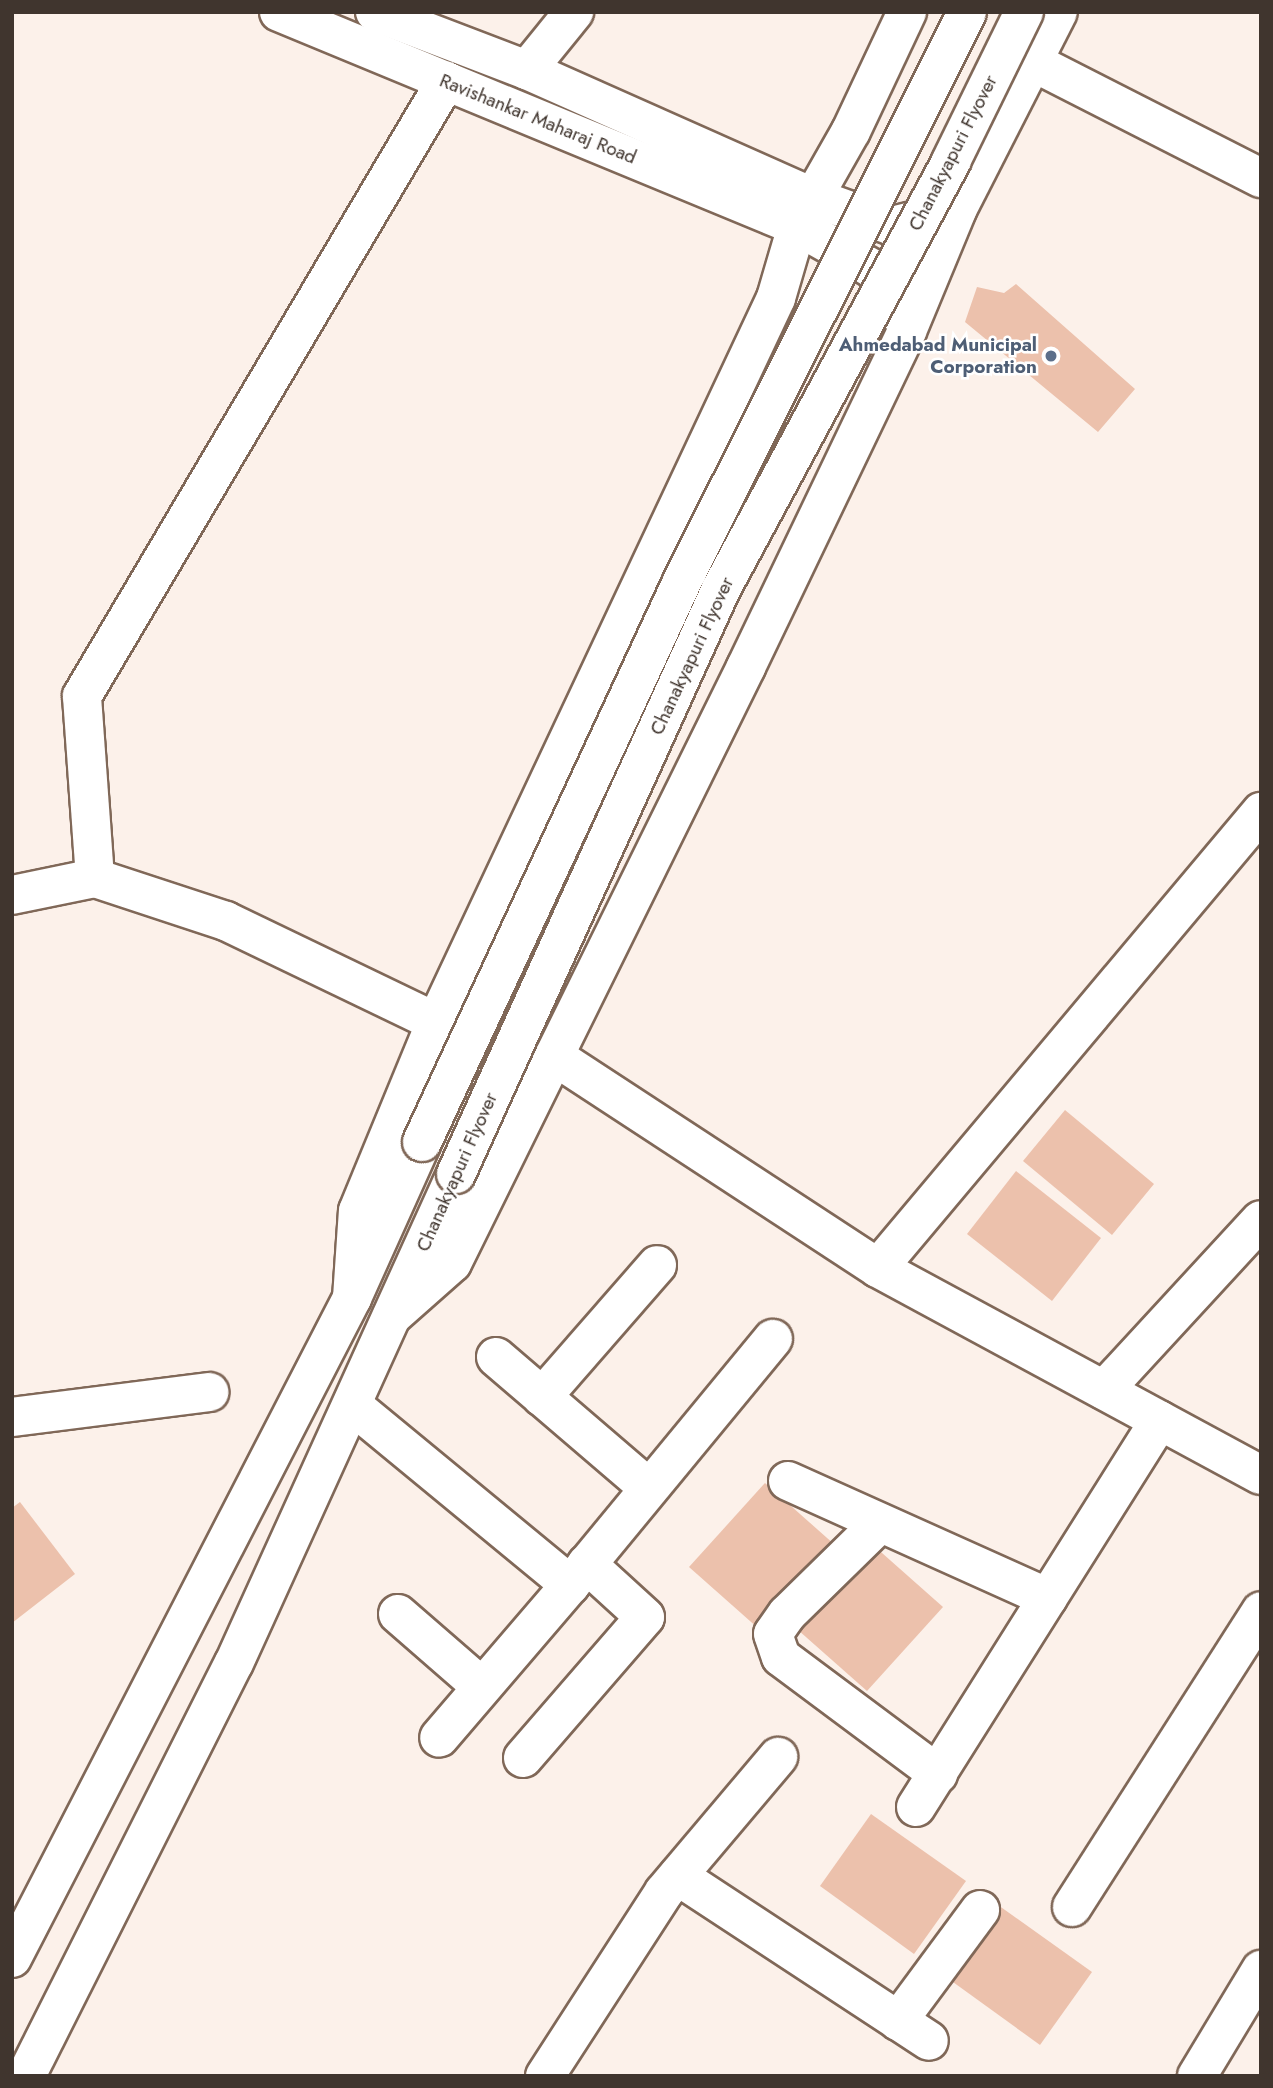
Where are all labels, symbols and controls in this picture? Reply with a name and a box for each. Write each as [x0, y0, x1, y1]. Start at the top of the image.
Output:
street label: Ravishankar Maharaj Road [436, 69, 640, 169]
street label: Chanakyapuri Flyover [904, 71, 1002, 235]
place label: Ahmedabad Municipal Corporation [839, 334, 1037, 378]
marker: Ahmedabad Municipal Corporation [1043, 348, 1059, 364]
street label: Chanakyapuri Flyover [645, 573, 739, 739]
street label: Chanakyapuri Flyover [412, 1089, 502, 1255]

